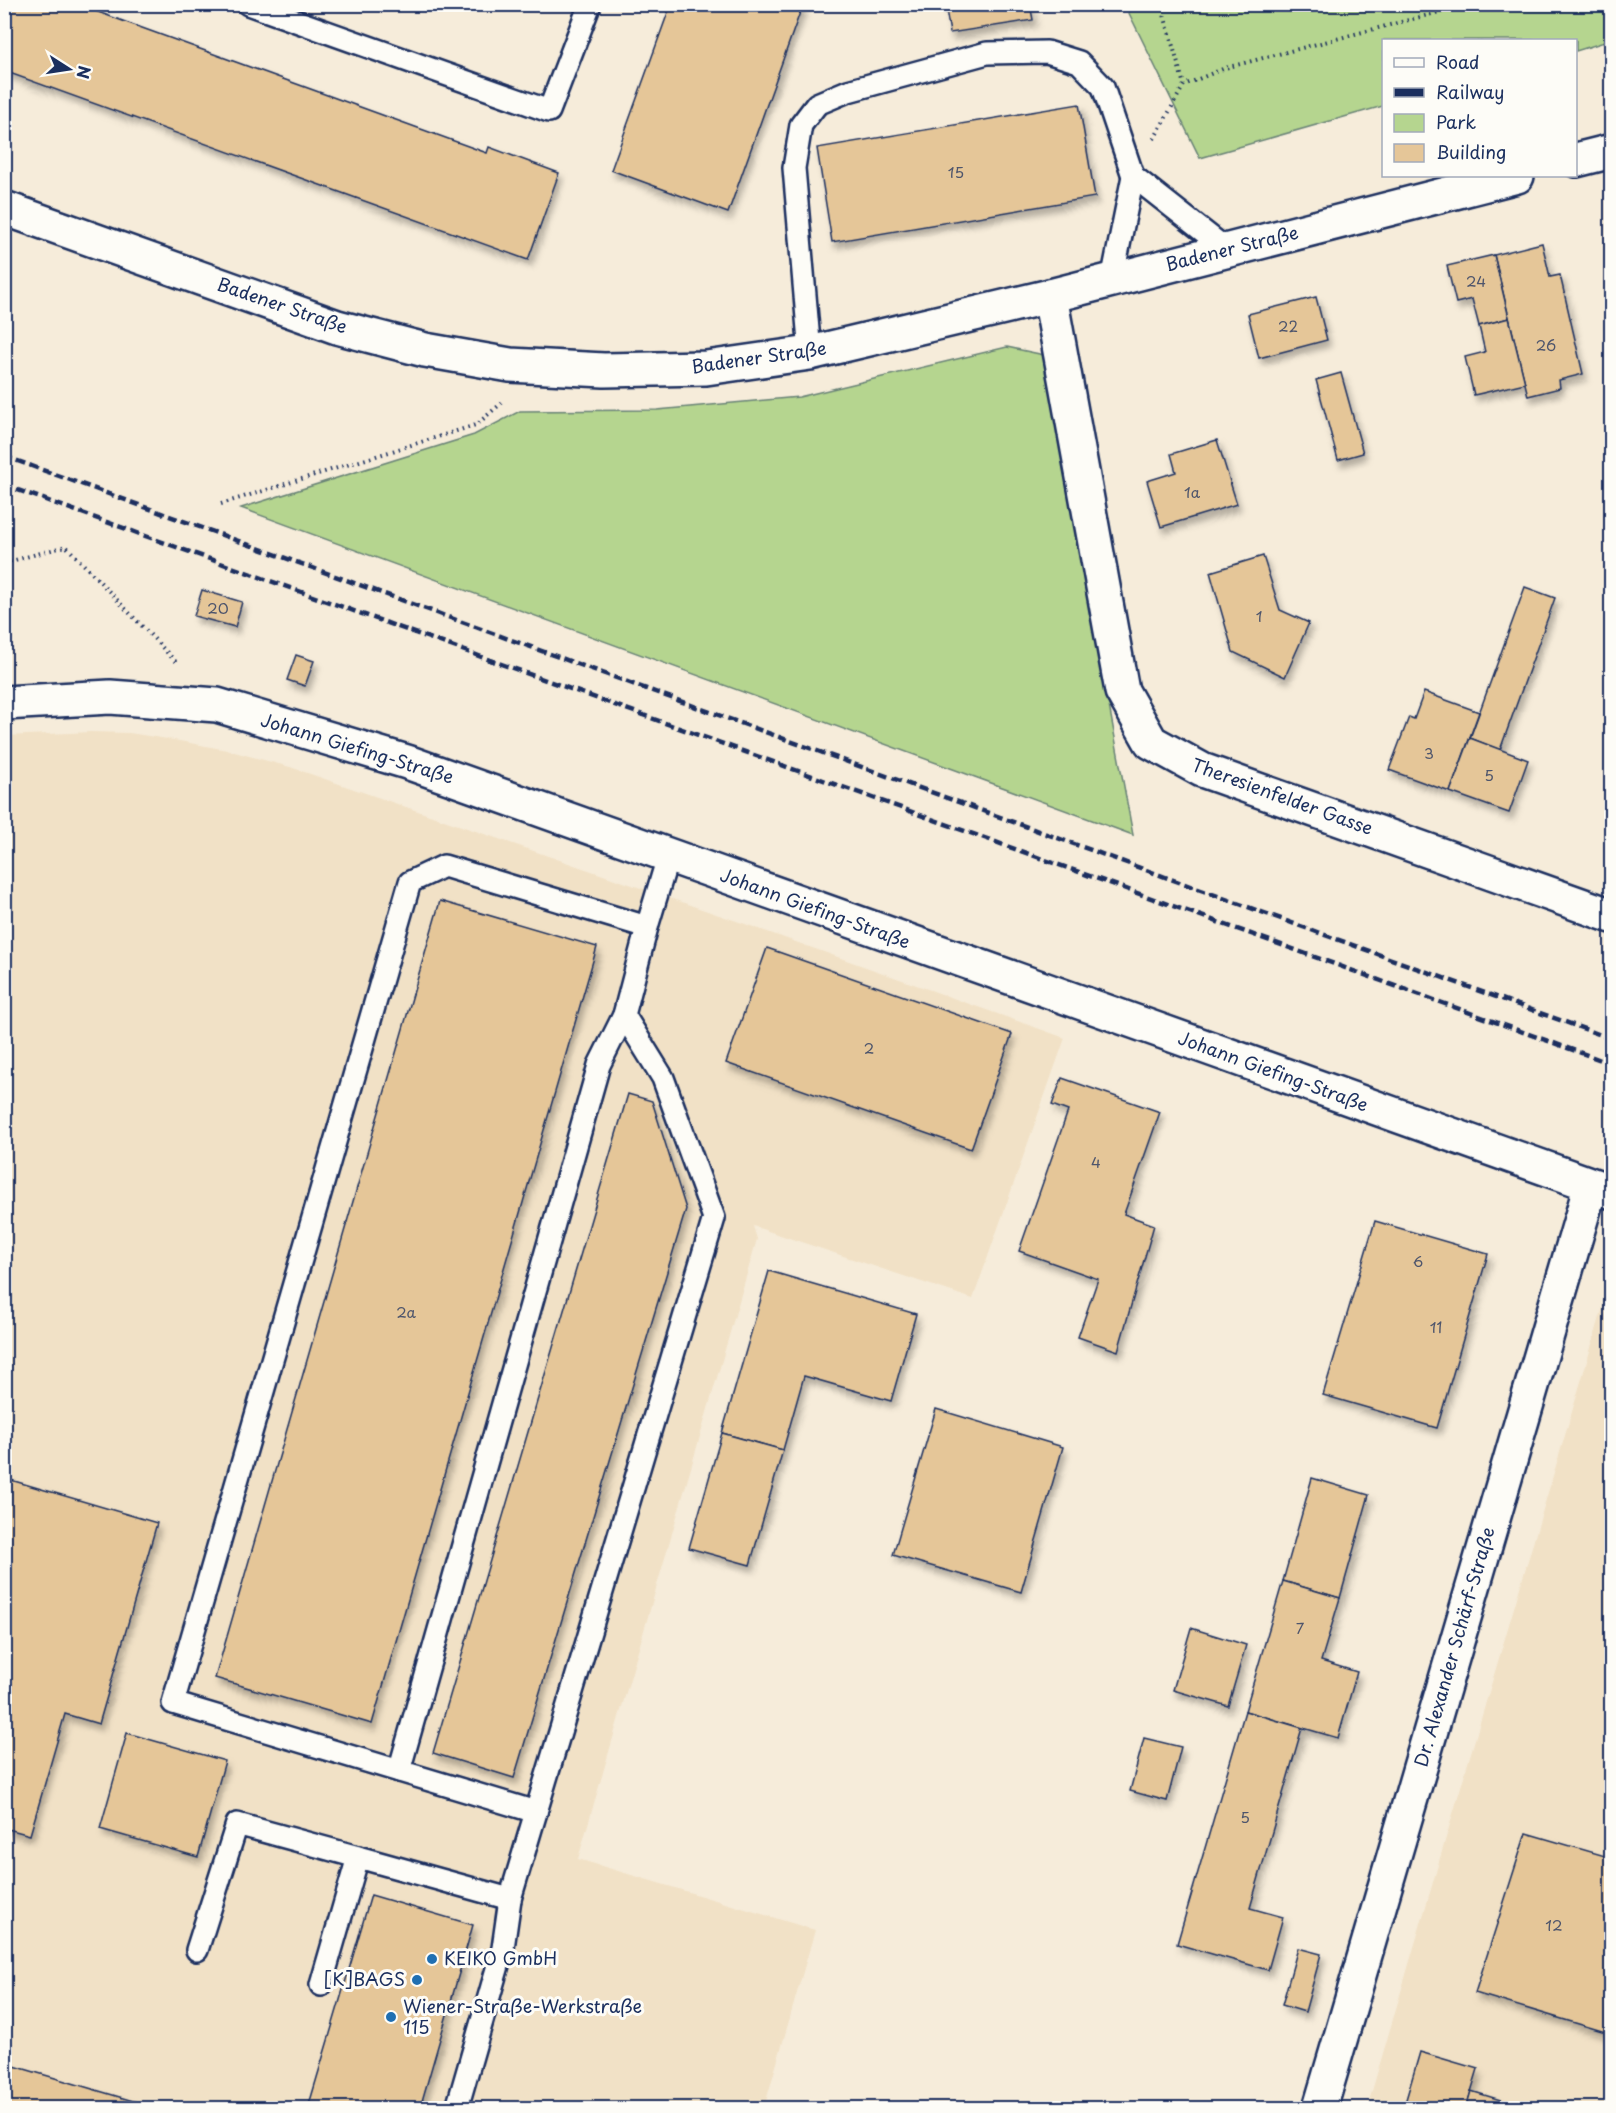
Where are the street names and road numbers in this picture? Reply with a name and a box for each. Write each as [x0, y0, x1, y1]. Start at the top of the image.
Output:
street label: Badener Straße [1162, 218, 1301, 277]
street label: Badener Straße [214, 270, 351, 339]
street label: Badener Straße [690, 334, 828, 379]
street label: Johann Giefing-Straße [258, 705, 457, 790]
street label: Theresienfelder Gasse [1188, 750, 1377, 841]
street label: Johann Giefing-Straße [717, 861, 914, 955]
street label: Johann Giefing-Straße [1175, 1024, 1372, 1118]
street label: Dr. Alexander Schärf-Straße [1406, 1524, 1501, 1770]

